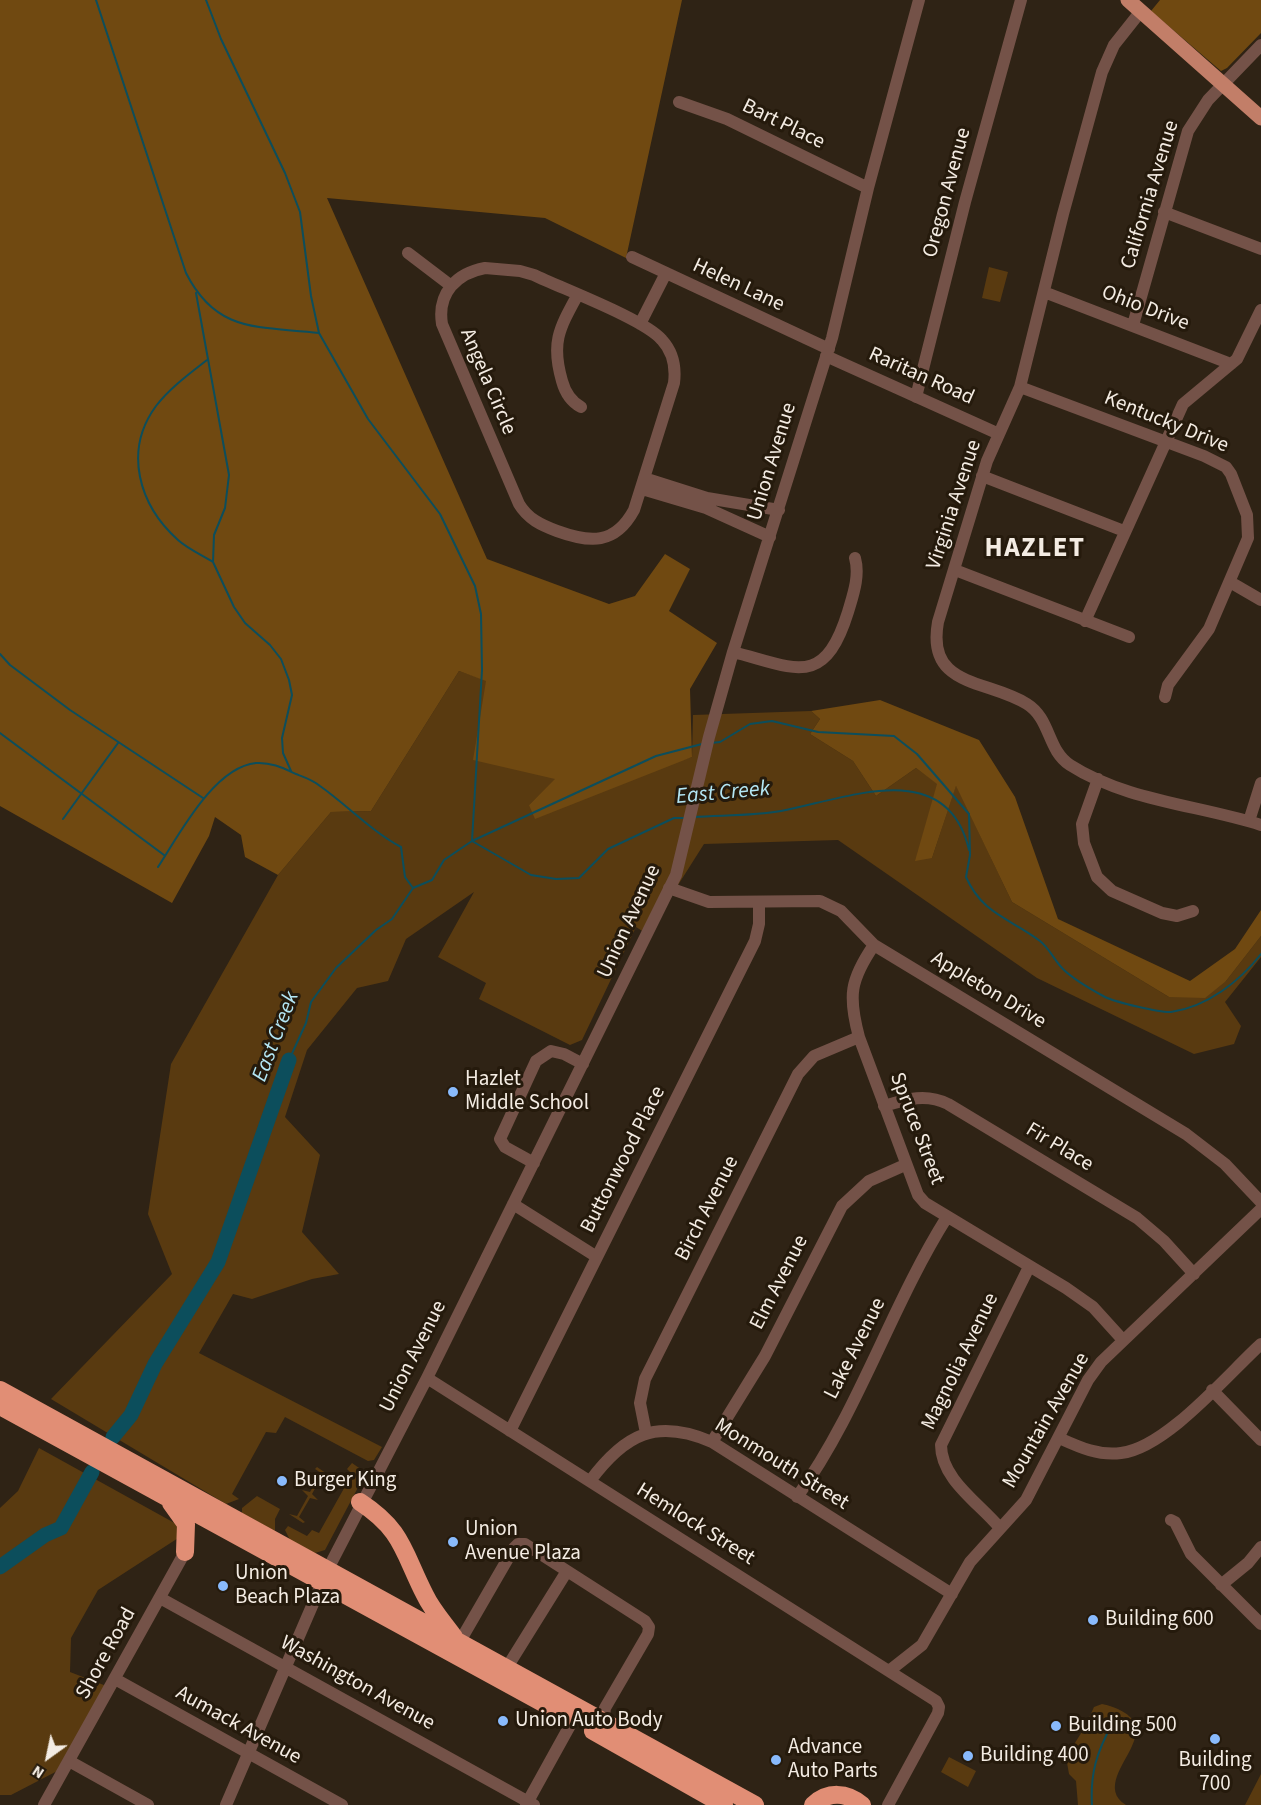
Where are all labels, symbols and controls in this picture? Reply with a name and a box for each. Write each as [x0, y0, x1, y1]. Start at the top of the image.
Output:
street label: Bart Place [738, 94, 828, 156]
street label: California Avenue [1116, 118, 1186, 272]
street label: Oregon Avenue [919, 125, 977, 261]
street label: Helen Lane [688, 254, 788, 318]
street label: Ohio Drive [1098, 281, 1192, 337]
street label: Angela Circle [453, 325, 521, 439]
street label: Raritan Road [864, 343, 978, 411]
street label: Kentucky Drive [1100, 387, 1232, 459]
street label: Union Avenue [743, 400, 803, 524]
street label: Virginia Avenue [922, 437, 988, 573]
district label: HAZLET [984, 534, 1086, 566]
water label: East Creek [675, 777, 771, 811]
street label: Union Avenue [593, 861, 667, 983]
street label: Appleton Drive [926, 947, 1050, 1035]
water label: East Creek [248, 988, 306, 1086]
place label: Hazlet Middle School [465, 1067, 589, 1117]
street label: Spruce Street [883, 1069, 949, 1189]
street label: Buttonwood Place [576, 1082, 672, 1238]
marker: Hazlet Middle School [446, 1085, 460, 1099]
street label: Fir Place [1021, 1118, 1097, 1178]
street label: Birch Avenue [671, 1152, 745, 1266]
street label: Elm Avenue [745, 1232, 815, 1334]
street label: Magnolia Avenue [917, 1289, 1005, 1435]
street label: Lake Avenue [820, 1294, 892, 1404]
street label: Union Avenue [375, 1297, 453, 1417]
street label: Mountain Avenue [998, 1349, 1096, 1493]
street label: Monmouth Street [709, 1414, 853, 1516]
place label: Burger King [294, 1468, 396, 1494]
marker: Burger King [275, 1474, 289, 1488]
street label: Hemlock Street [631, 1479, 759, 1571]
place label: Union Avenue Plaza [465, 1517, 581, 1567]
marker: Union Avenue Plaza [446, 1535, 460, 1549]
place label: Union Beach Plaza [235, 1561, 340, 1611]
marker: Union Beach Plaza [216, 1579, 230, 1593]
street label: Shore Road [72, 1604, 142, 1704]
place label: Building 600 [1105, 1607, 1214, 1633]
marker: Building 600 [1086, 1613, 1100, 1627]
street label: Washington Avenue [275, 1631, 439, 1737]
street label: Aumack Avenue [171, 1681, 305, 1771]
place label: Union Auto Body [515, 1708, 663, 1734]
place label: Building 500 [1068, 1713, 1177, 1739]
marker: Union Auto Body [496, 1714, 510, 1728]
marker: Building 500 [1049, 1719, 1063, 1733]
north arrow [18, 1727, 78, 1787]
marker: Building 700 [1208, 1732, 1222, 1746]
place label: Advance Auto Parts [788, 1735, 878, 1785]
place label: Building 400 [980, 1743, 1089, 1769]
place label: Building 700 [1178, 1748, 1252, 1798]
marker: Building 400 [961, 1749, 975, 1763]
marker: Advance Auto Parts [769, 1753, 783, 1767]
text: N [28, 1760, 49, 1784]

